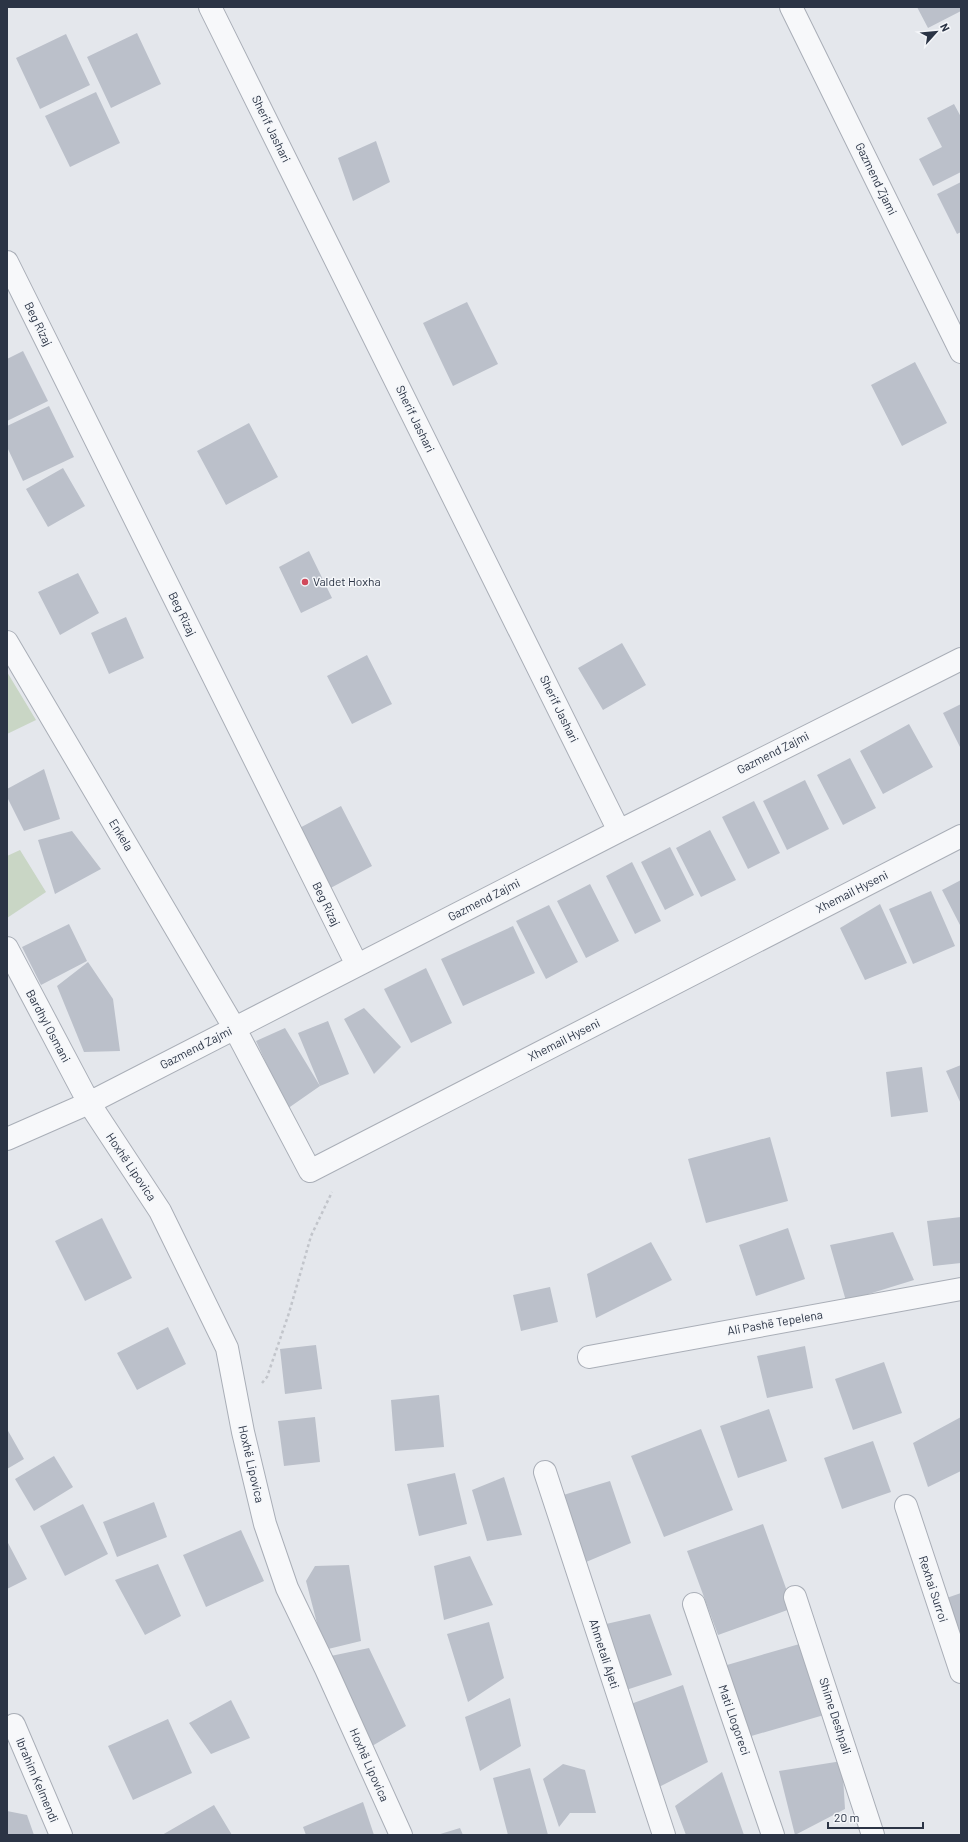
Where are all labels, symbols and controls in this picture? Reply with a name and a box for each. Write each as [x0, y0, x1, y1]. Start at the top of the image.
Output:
north arrow [916, 12, 956, 52]
text: N [938, 21, 953, 33]
street label: Sherif Jashari [250, 93, 294, 164]
street label: Gazmend Zjami [853, 140, 900, 217]
street label: Beg Rizaj [22, 299, 56, 348]
street label: Sherif Jashari [394, 383, 438, 454]
place label: Valdet Hoxha [313, 574, 381, 588]
marker: Valdet Hoxha [300, 577, 310, 587]
street label: Beg Rizaj [166, 589, 200, 638]
street label: Sherif Jashari [538, 673, 582, 744]
street label: Gazmend Zajmi [734, 728, 811, 776]
street label: Enkela [107, 816, 137, 853]
street label: Xhemail Hyseni [813, 867, 890, 915]
street label: Gazmend Zajmi [445, 875, 522, 923]
street label: Beg Rizaj [310, 879, 344, 928]
street label: Bardhyl Osmani [24, 987, 74, 1064]
street label: Xhemail Hyseni [525, 1015, 602, 1063]
street label: Gazmend Zajmi [157, 1023, 234, 1071]
street label: Hoxhë Lipovica [104, 1130, 160, 1203]
street label: Ali Pashë Tepelena [726, 1307, 824, 1337]
street label: Hoxhë Lipovica [236, 1424, 268, 1504]
street label: Rexhai Surroi [917, 1554, 951, 1624]
street label: Ahmetali Ajeti [587, 1617, 623, 1690]
street label: Shime Deshpali [817, 1676, 855, 1756]
street label: Mati Llogoreci [716, 1683, 754, 1757]
street label: Hoxhë Lipovica [347, 1726, 392, 1804]
street label: Ibrahim Kelmendi [14, 1735, 62, 1824]
scale bar [828, 1804, 923, 1830]
text: 20 m [834, 1810, 860, 1824]

